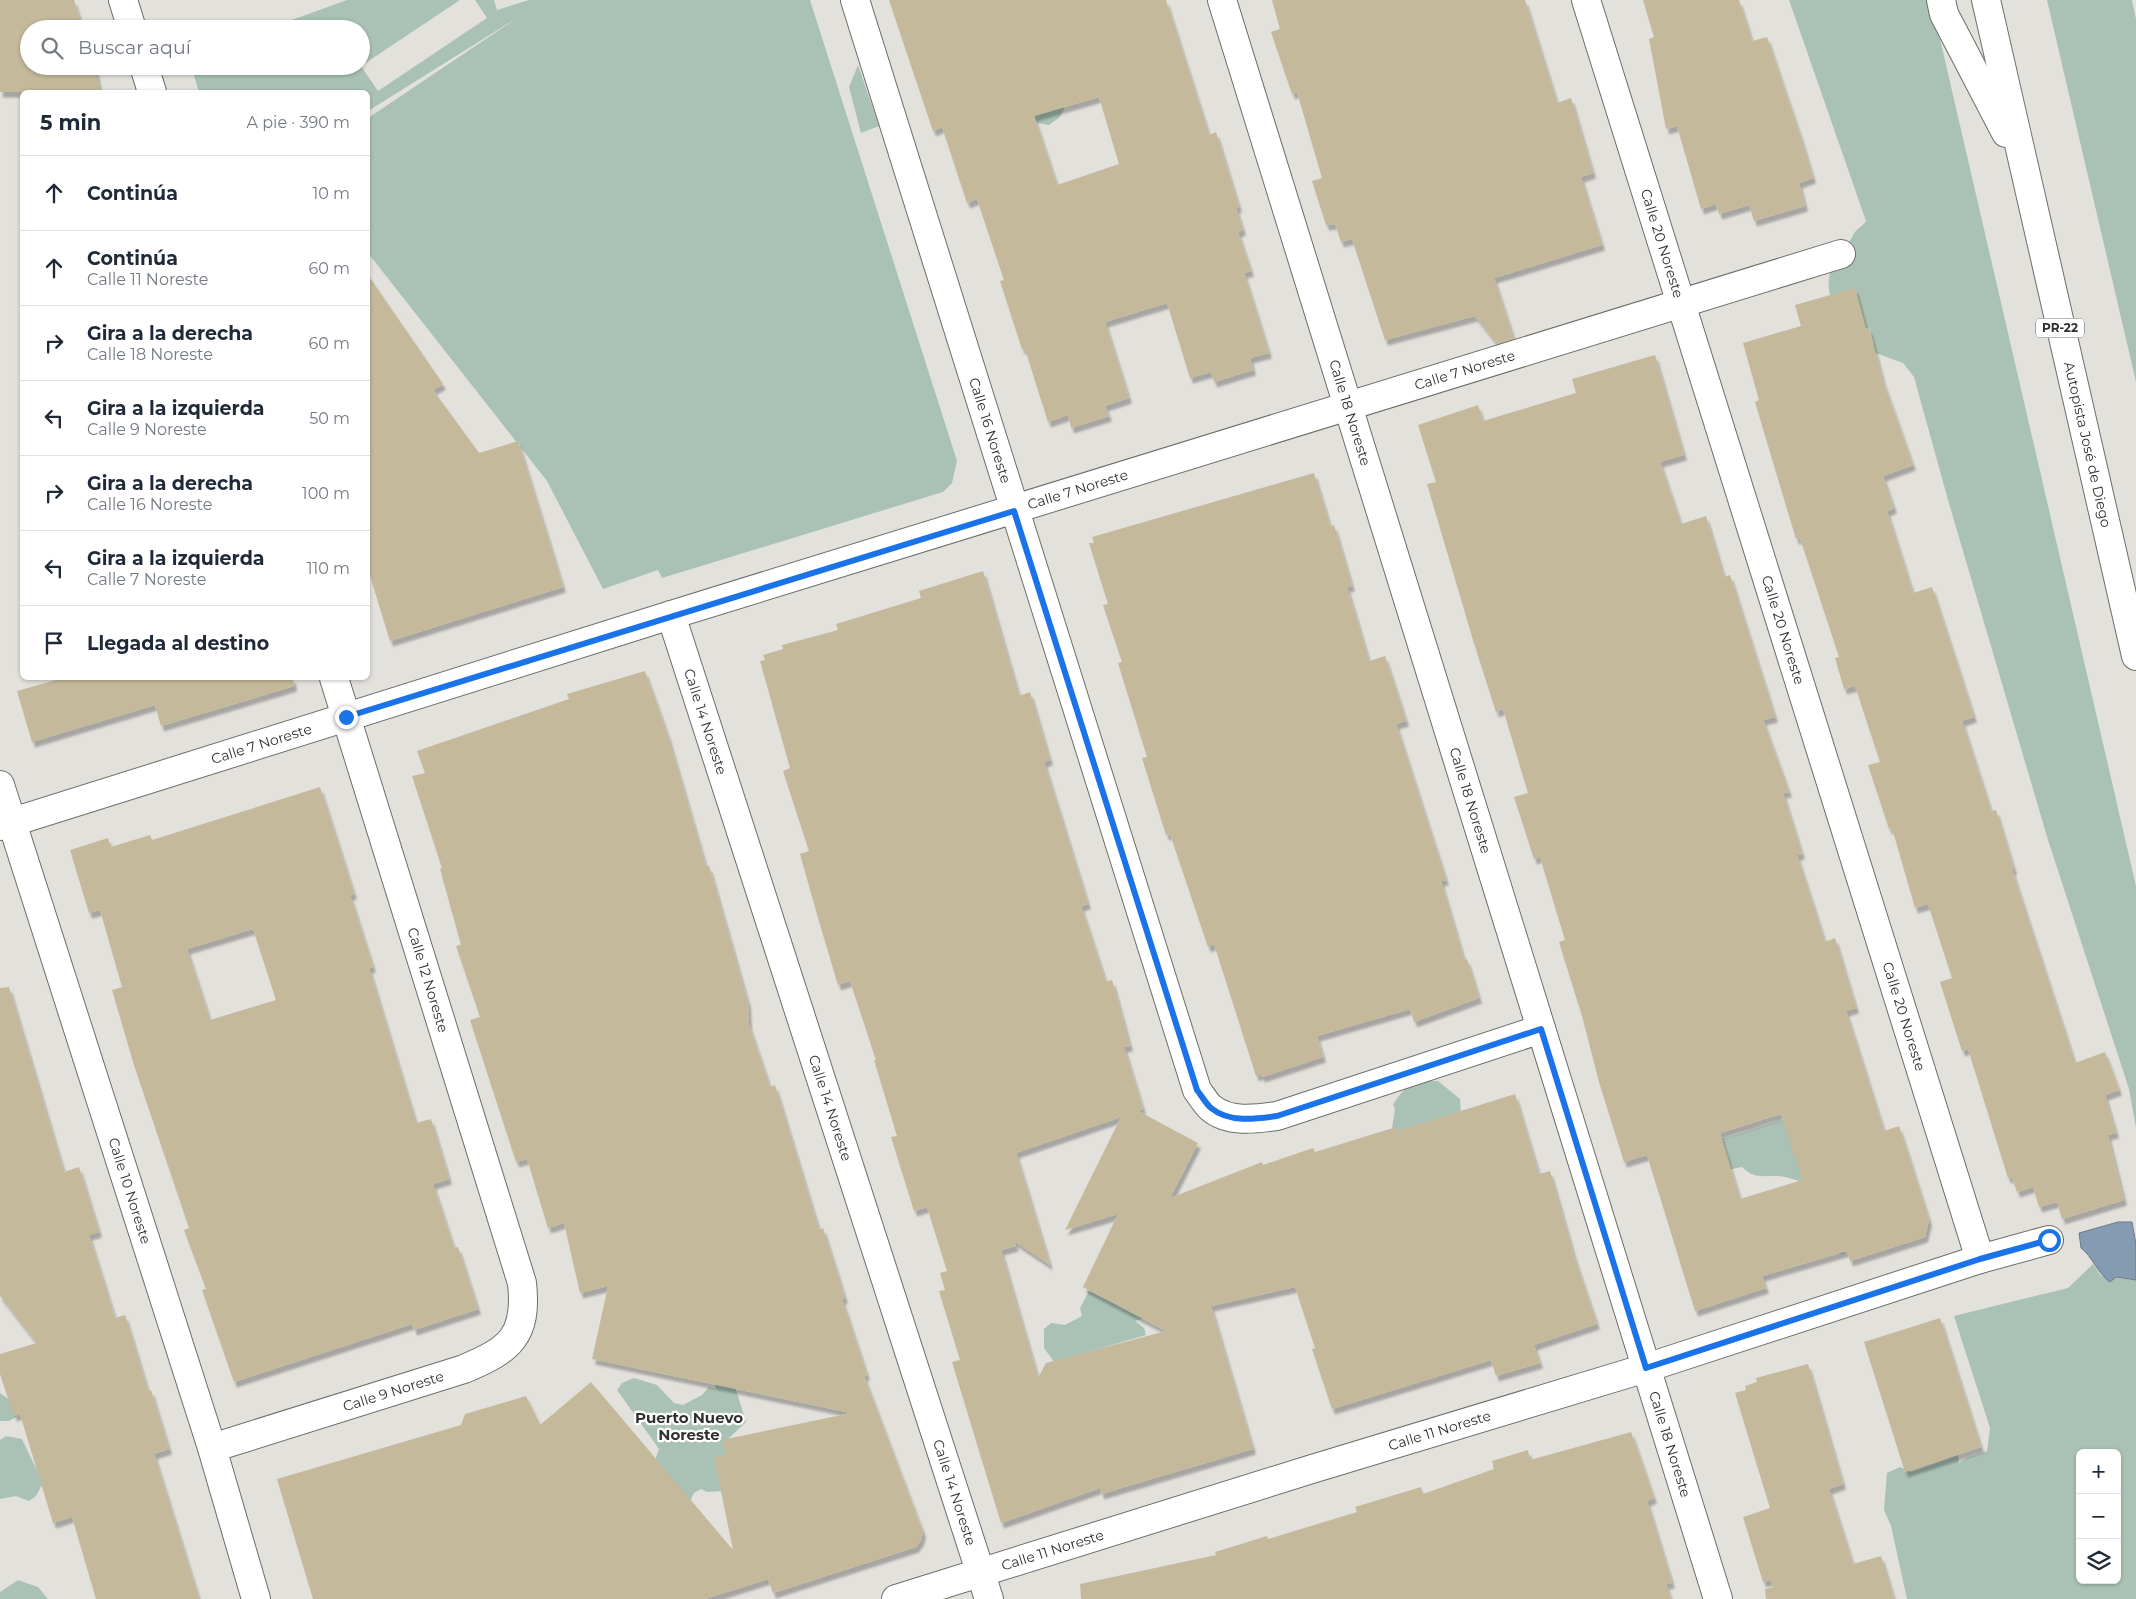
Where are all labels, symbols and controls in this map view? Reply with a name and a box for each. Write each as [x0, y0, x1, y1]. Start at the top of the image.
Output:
search box [20, 20, 370, 75]
icon: search [38, 34, 66, 62]
text: Buscar aquí [78, 36, 191, 59]
text: 5 min [40, 110, 101, 135]
text: A pie · 390 m [247, 113, 350, 132]
icon: ahead [40, 179, 68, 207]
text: Continúa [87, 182, 178, 205]
text: 10 m [312, 184, 350, 203]
street label: Calle 20 Noreste [1637, 187, 1688, 300]
text: Continúa [87, 247, 178, 270]
icon: ahead [40, 254, 68, 282]
text: 60 m [308, 259, 350, 278]
text: Calle 11 Noreste [87, 270, 208, 289]
road number: PR-22 [2036, 318, 2084, 338]
text: Gira a la derecha [87, 322, 253, 345]
icon: right [40, 329, 68, 357]
text: 60 m [308, 334, 350, 353]
text: Calle 18 Noreste [87, 345, 213, 364]
street label: Calle 7 Noreste [1412, 346, 1517, 394]
street label: Calle 18 Noreste [1325, 357, 1375, 468]
street label: Autopista José de Diego [2060, 360, 2115, 529]
street label: Calle 16 Noreste [965, 375, 1015, 485]
text: Gira a la izquierda [87, 397, 265, 420]
icon: left [40, 404, 68, 432]
text: 50 m [309, 409, 350, 428]
text: Calle 9 Noreste [87, 420, 207, 439]
street label: Calle 7 Noreste [1025, 466, 1130, 514]
text: Gira a la derecha [87, 472, 253, 495]
icon: right [40, 479, 68, 507]
text: 100 m [302, 484, 350, 503]
text: Calle 16 Noreste [87, 495, 212, 514]
text: Gira a la izquierda [87, 547, 265, 570]
icon: left [40, 554, 68, 582]
text: 110 m [307, 559, 350, 578]
text: Calle 7 Noreste [87, 570, 206, 589]
street label: Calle 20 Noreste [1758, 573, 1809, 687]
icon: arrive [40, 629, 68, 657]
text: Llegada al destino [87, 632, 269, 655]
street label: Calle 14 Noreste [680, 666, 731, 777]
route end [335, 706, 358, 729]
street label: Calle 7 Noreste [209, 720, 314, 768]
street label: Calle 18 Noreste [1445, 745, 1495, 856]
street label: Calle 12 Noreste [403, 925, 453, 1035]
street label: Calle 20 Noreste [1879, 960, 1930, 1073]
street label: Calle 14 Noreste [805, 1053, 856, 1163]
street label: Calle 10 Noreste [104, 1135, 155, 1246]
route start [2038, 1229, 2061, 1252]
street label: Calle 9 Noreste [341, 1367, 446, 1415]
street label: Calle 18 Noreste [1645, 1389, 1695, 1499]
street label: Calle 11 Noreste [1386, 1406, 1493, 1454]
district label: Puerto Nuevo Noreste [635, 1408, 743, 1444]
street label: Calle 14 Noreste [929, 1437, 980, 1548]
map controls [2076, 1449, 2121, 1584]
button: + [2076, 1449, 2121, 1494]
button: − [2076, 1494, 2121, 1539]
street label: Calle 11 Noreste [999, 1526, 1106, 1575]
button: layers [2076, 1539, 2121, 1584]

